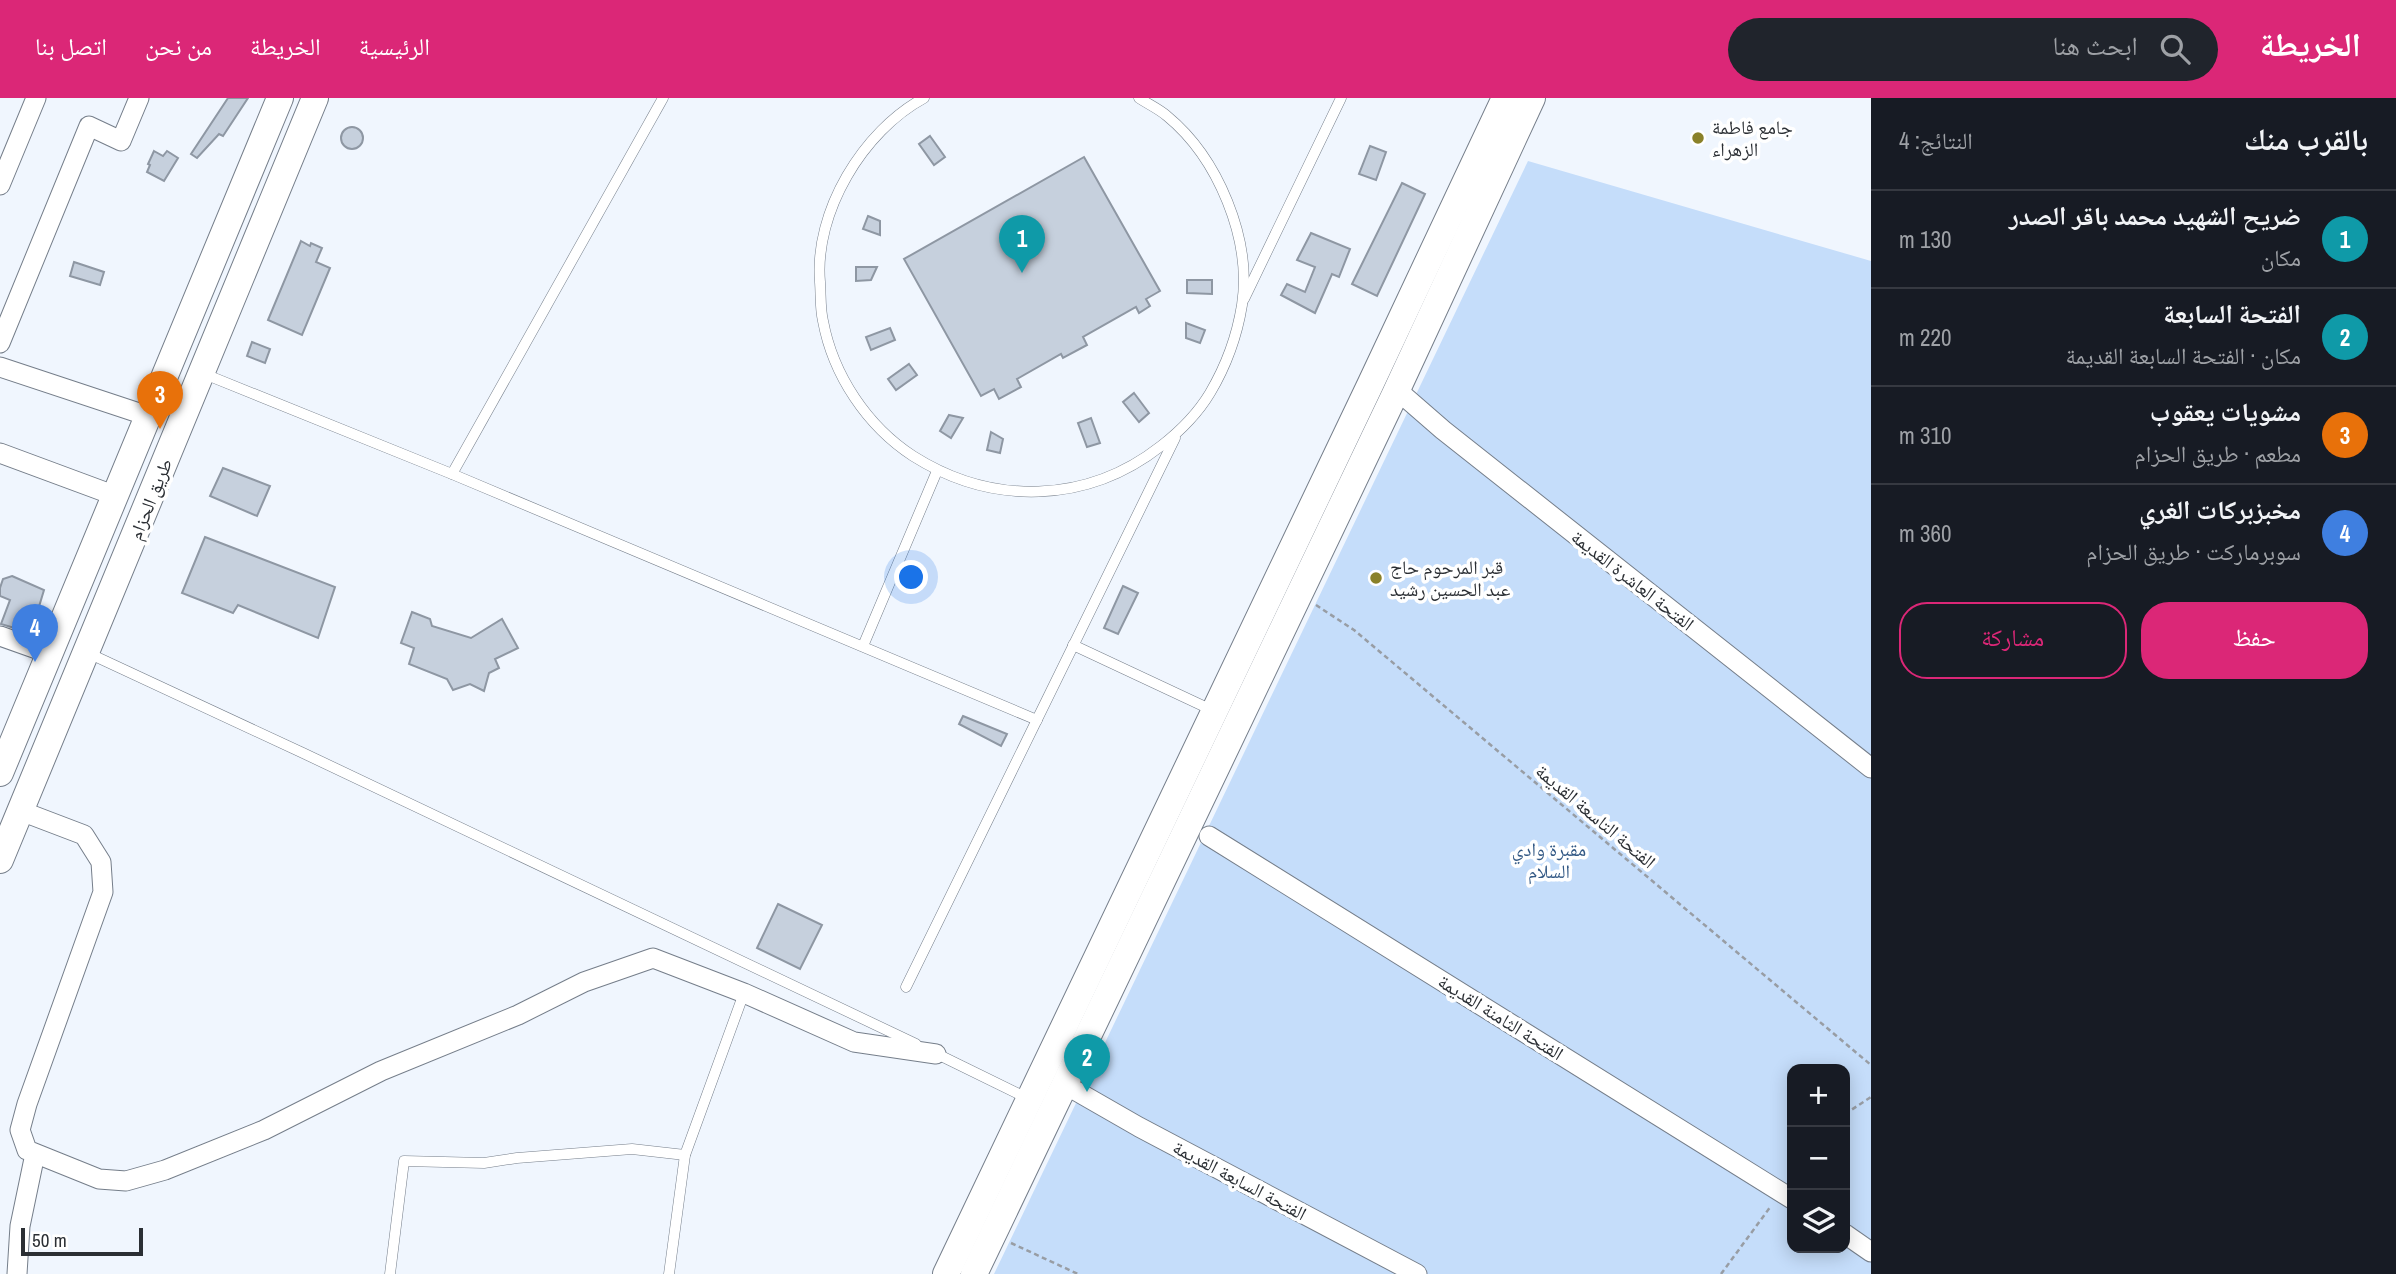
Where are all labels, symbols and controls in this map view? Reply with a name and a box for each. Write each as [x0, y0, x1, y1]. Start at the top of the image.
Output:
search box [1728, 18, 2218, 81]
text: الخريطة [2260, 22, 2361, 66]
text: ابحث هنا [2053, 28, 2138, 63]
text: اتصل بنا [35, 30, 107, 62]
text: من نحن [145, 30, 212, 62]
text: الخريطة [250, 30, 321, 62]
text: الرئيسية [359, 30, 430, 62]
icon: search [2156, 30, 2194, 68]
place label: جامع فاطمة الزهراء [1712, 114, 1793, 162]
text: بالقرب منك [2244, 119, 2368, 159]
text: النتائج: 4 [1899, 125, 1973, 156]
marker: جامع فاطمة الزهراء [1690, 130, 1706, 146]
text: ضريح الشهيد محمد باقر الصدر [2009, 198, 2301, 233]
pin: 1 [999, 215, 1045, 273]
text: 130 m [1899, 224, 1951, 255]
text: 1 [2340, 224, 2350, 255]
text: مكان [2261, 242, 2301, 273]
text: الفتحة السابعة [2163, 296, 2301, 331]
text: 220 m [1899, 322, 1951, 353]
text: 2 [2340, 322, 2350, 353]
text: مكان · الفتحة السابعة القديمة [2066, 340, 2301, 371]
pin: 3 [137, 371, 183, 429]
text: مشويات يعقوب [2150, 394, 2301, 429]
text: 310 m [1899, 420, 1951, 451]
text: 3 [2340, 420, 2350, 451]
text: مطعم · طريق الحزام [2135, 438, 2301, 469]
street label: طريق الحزام [122, 454, 179, 544]
text: مخبزبركات الغري [2139, 492, 2301, 527]
text: 360 m [1899, 518, 1951, 549]
text: 4 [2340, 518, 2350, 549]
street label: الفتحة العاشرة القديمة [1566, 524, 1700, 636]
text: سوبرماركت · طريق الحزام [2086, 536, 2301, 567]
place label: قبر المرحوم حاج عبد الحسين رشيد [1390, 554, 1511, 602]
your location [894, 560, 928, 594]
marker: قبر المرحوم حاج عبد الحسين رشيد [1368, 570, 1384, 586]
button: مشاركة [1899, 602, 2127, 679]
button: حفظ [2141, 602, 2368, 679]
pin: 4 [12, 604, 58, 662]
street label: الفتحة التاسعة القديمة [1530, 758, 1662, 874]
park label: مقبرة وادي السلام [1512, 836, 1586, 885]
street label: الفتحة الثامنة القديمة [1433, 968, 1569, 1066]
pin: 2 [1064, 1034, 1110, 1092]
map controls [1787, 1064, 1850, 1253]
button: + [1787, 1064, 1850, 1127]
button: − [1787, 1127, 1850, 1190]
street label: الفتحة السابعة القديمة [1168, 1134, 1312, 1226]
button: layers [1787, 1190, 1850, 1253]
scale bar [21, 1225, 144, 1257]
text: 50 m [32, 1227, 67, 1253]

